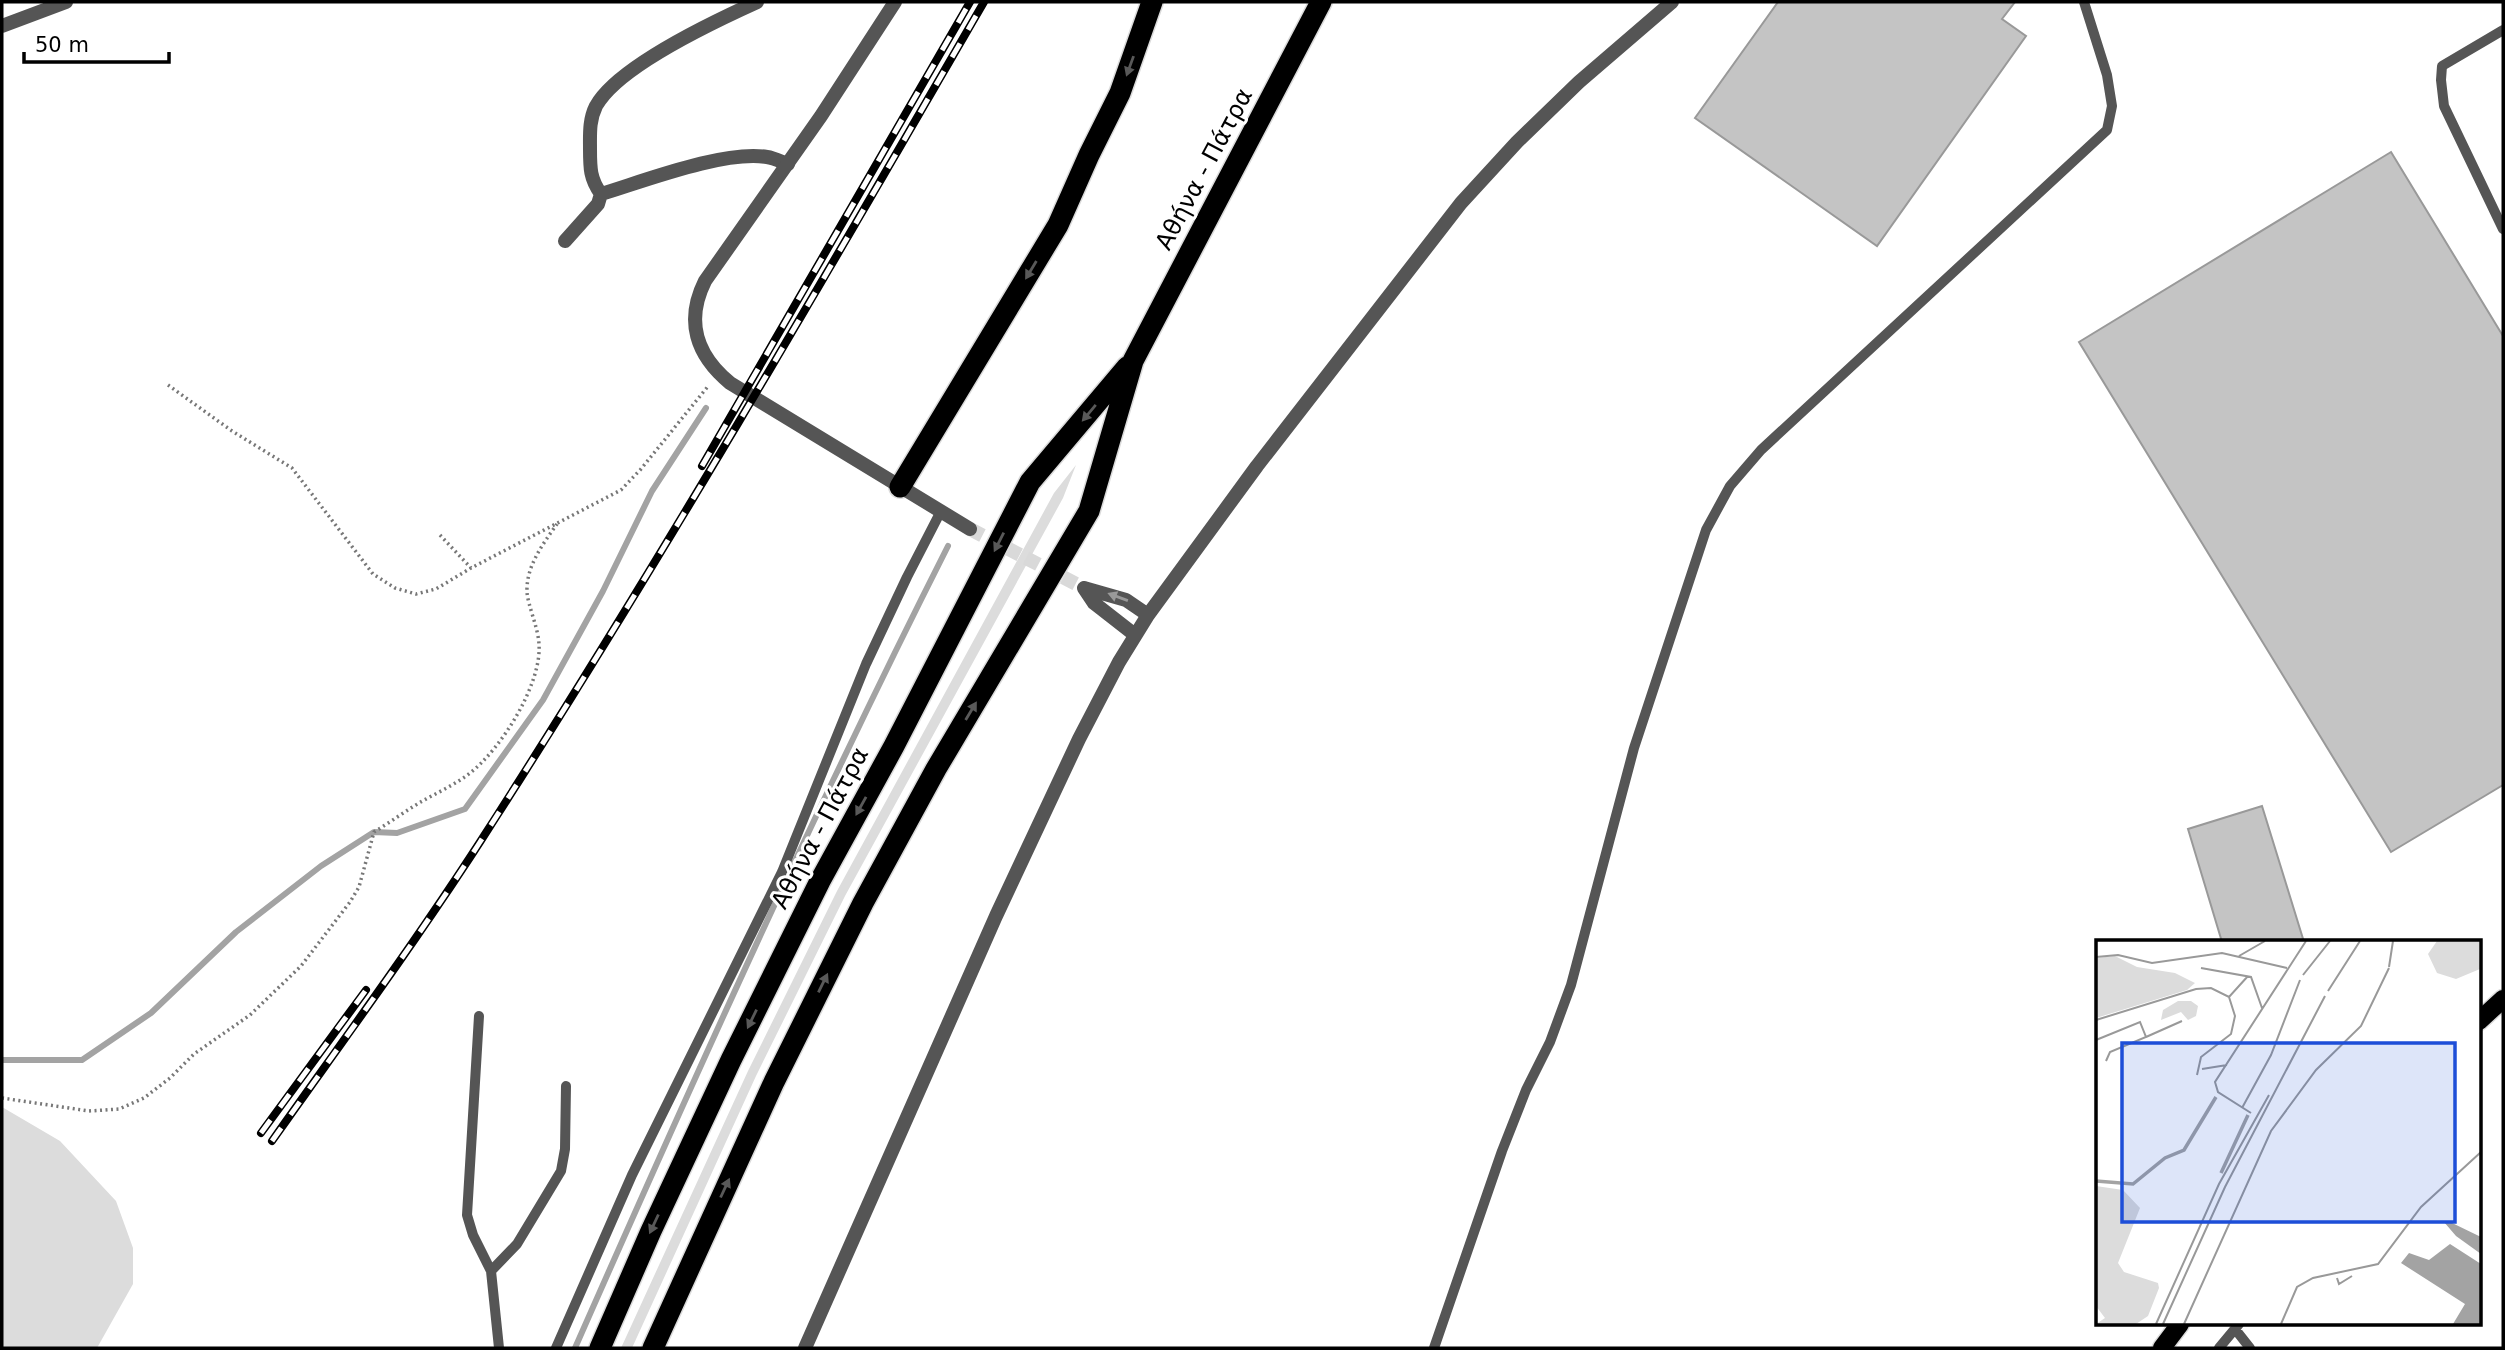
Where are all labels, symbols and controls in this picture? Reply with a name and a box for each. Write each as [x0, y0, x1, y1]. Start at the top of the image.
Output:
scale bar [24, 21, 170, 65]
text: 50 m [35, 33, 89, 57]
one-way arrow [1124, 56, 1135, 77]
street label: Αθήνα - Πάτρα [1150, 83, 1258, 255]
one-way arrow [1024, 261, 1037, 280]
one-way arrow [1082, 404, 1097, 421]
one-way arrow [993, 533, 1005, 552]
one-way arrow [1107, 592, 1128, 603]
one-way arrow [965, 701, 977, 720]
street label: Αθήνα - Πάτρα [766, 742, 874, 914]
one-way arrow [855, 796, 867, 816]
inset map [2096, 940, 2480, 1326]
one-way arrow [818, 973, 829, 993]
one-way arrow [746, 1009, 757, 1029]
one-way arrow [719, 1178, 730, 1198]
one-way arrow [649, 1214, 660, 1234]

